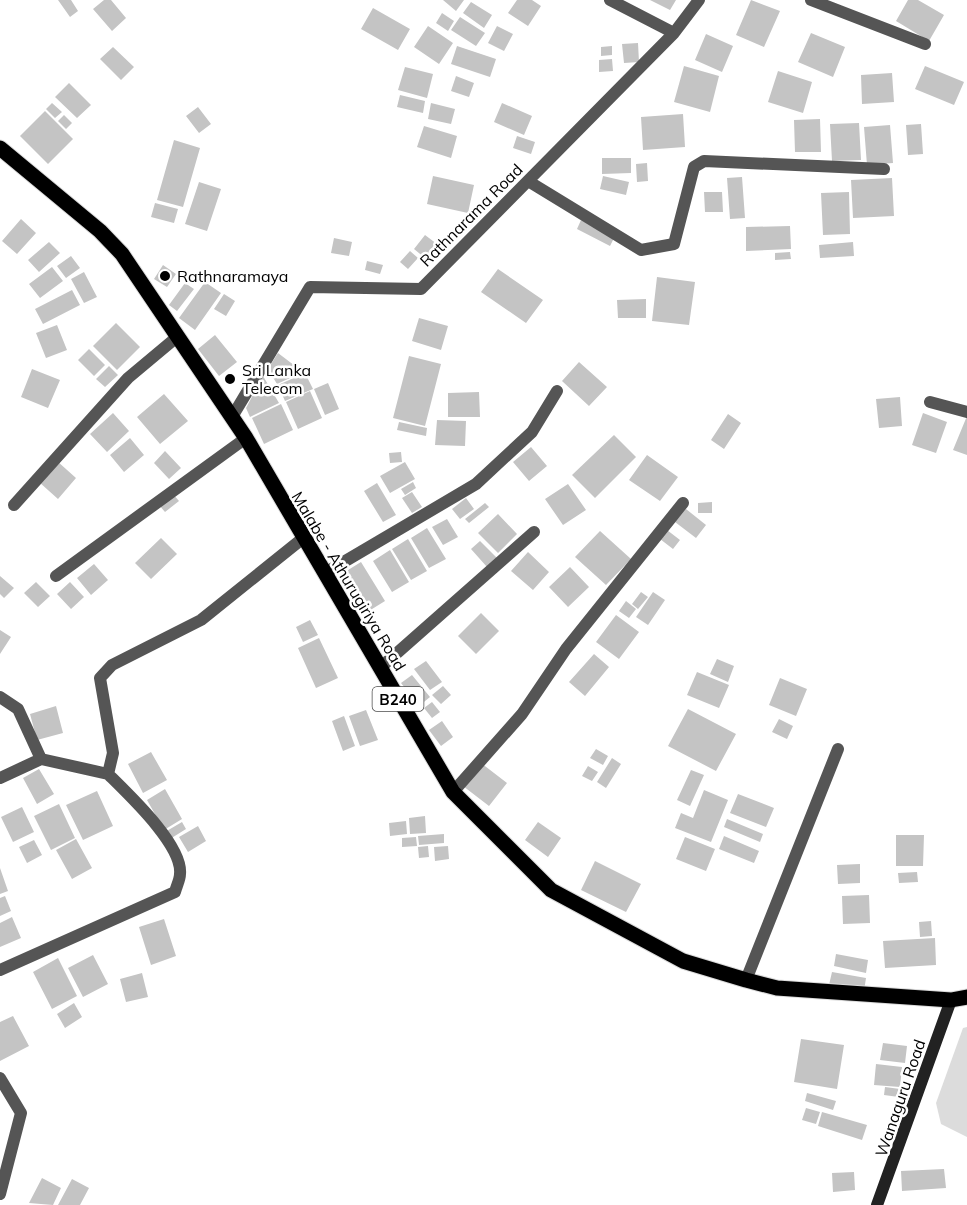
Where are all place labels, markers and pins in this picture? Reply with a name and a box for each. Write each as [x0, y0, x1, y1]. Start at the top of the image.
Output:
place label: Rathnaramaya [177, 266, 288, 286]
marker: Rathnaramaya [158, 269, 172, 283]
place label: Sri Lanka Telecom [242, 360, 311, 398]
marker: Sri Lanka Telecom [223, 372, 237, 386]

